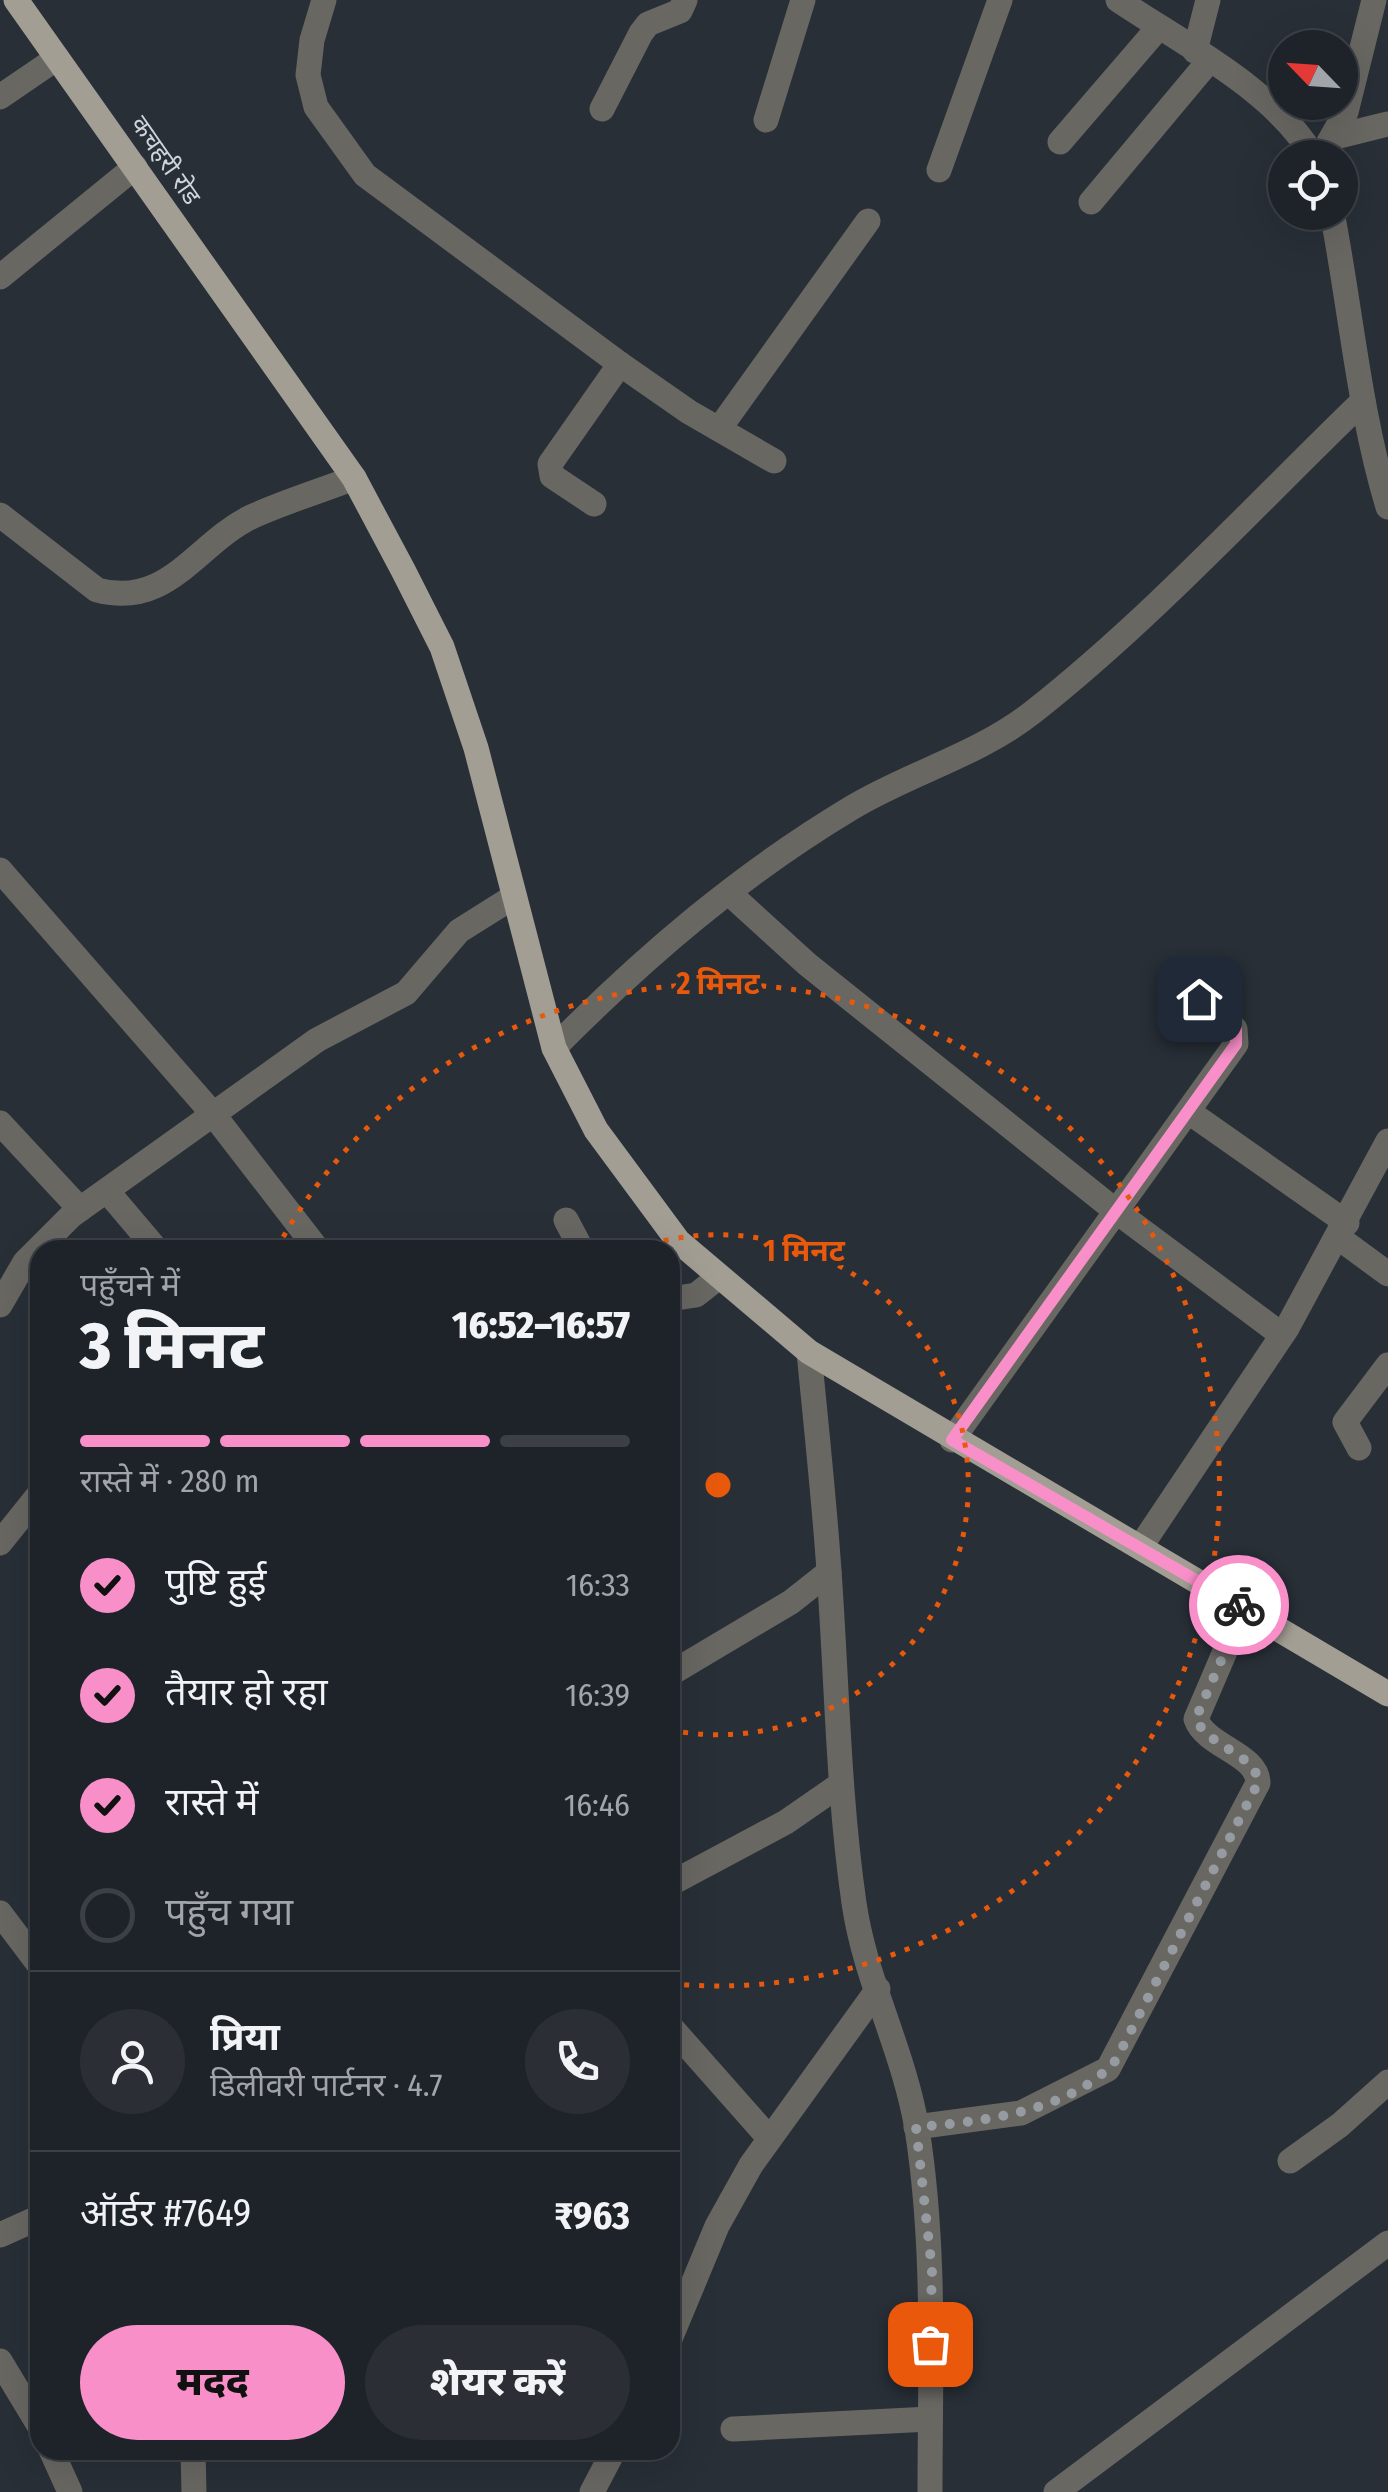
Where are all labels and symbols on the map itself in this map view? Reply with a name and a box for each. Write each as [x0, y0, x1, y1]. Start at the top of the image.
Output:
north arrow [1268, 30, 1358, 120]
street label: कचहरी रोड [124, 111, 207, 211]
pin [1157, 957, 1242, 1042]
text: 2 मिनट [675, 966, 760, 1002]
text: 1 मिनट [763, 1233, 846, 1269]
centre of rings [700, 1467, 736, 1503]
courier [1189, 1555, 1289, 1655]
pin [888, 2302, 973, 2387]

